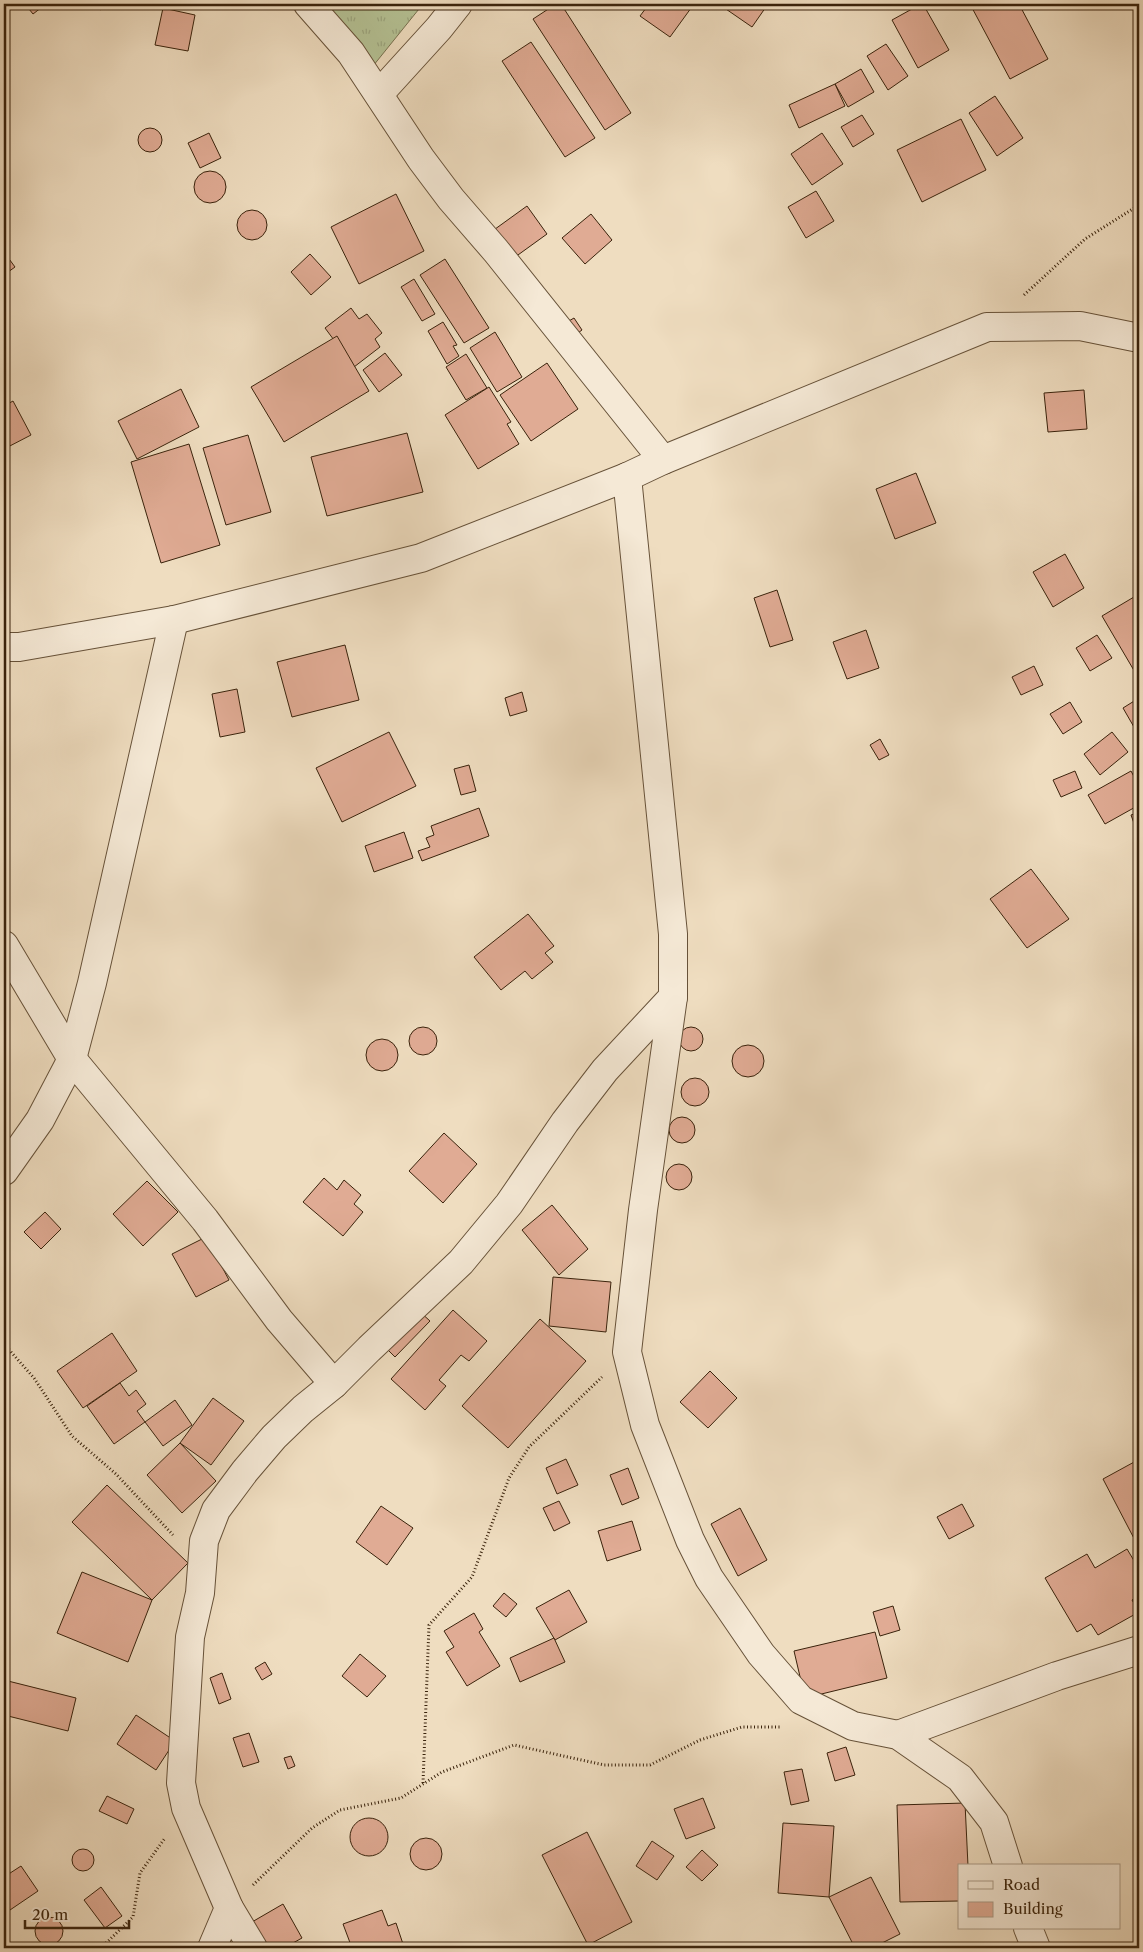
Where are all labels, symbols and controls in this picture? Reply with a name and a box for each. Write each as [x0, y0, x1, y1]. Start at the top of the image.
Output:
legend [958, 1864, 1120, 1930]
text: Road [1003, 1875, 1040, 1894]
scale bar [25, 1897, 129, 1929]
text: Building [1003, 1899, 1063, 1918]
text: 20 m [32, 1905, 68, 1924]

